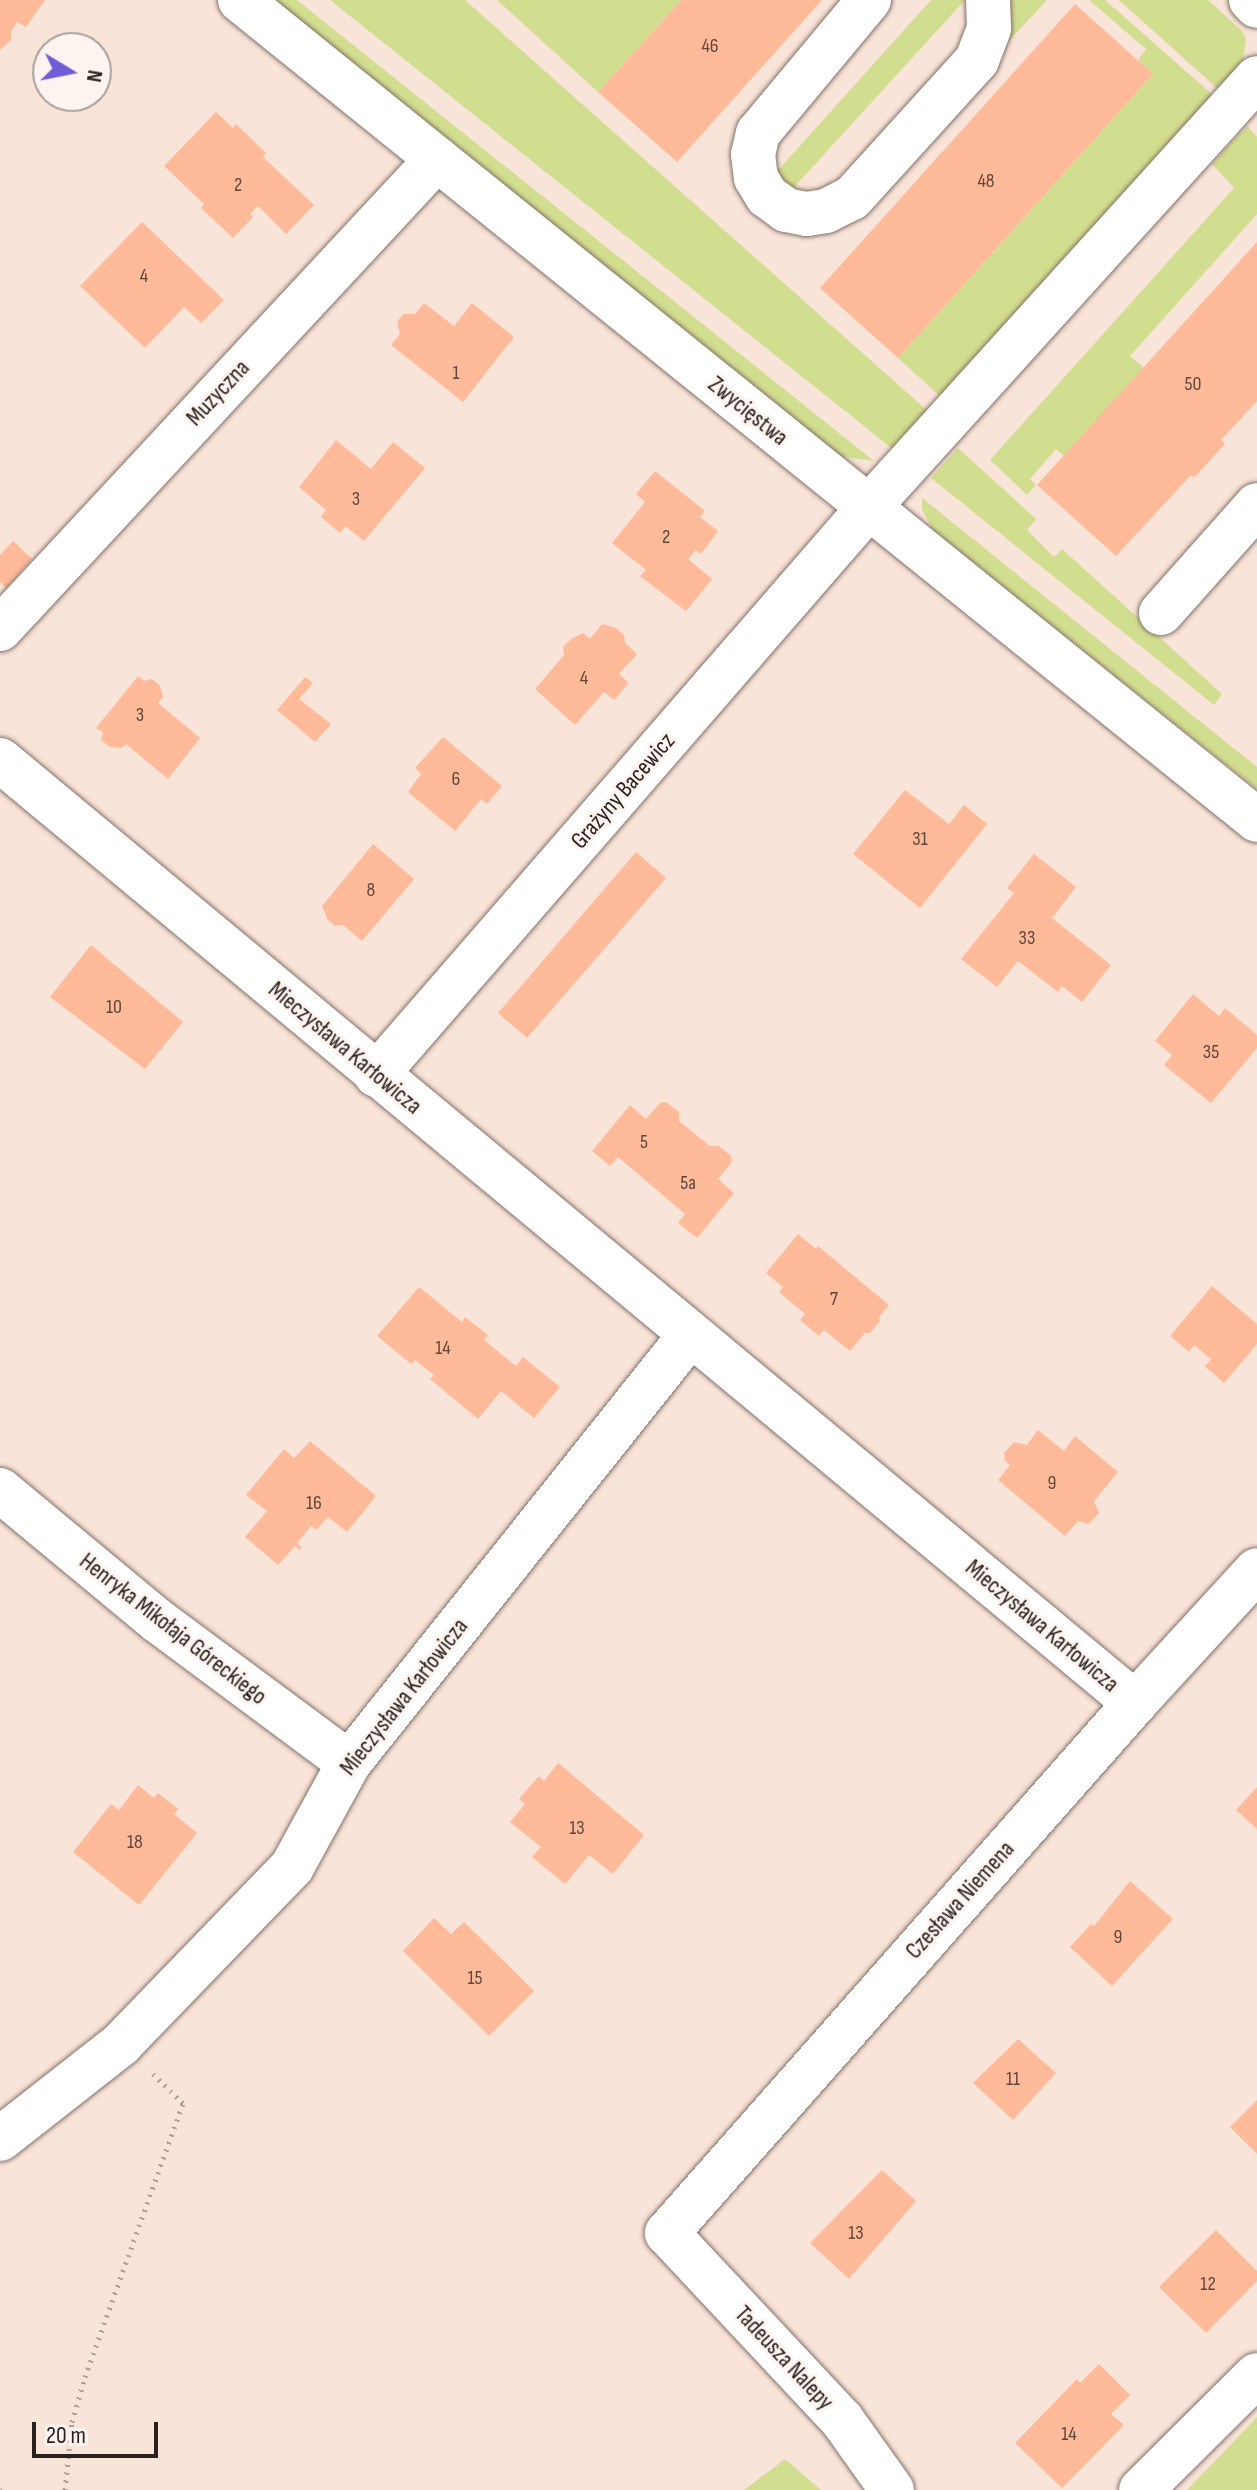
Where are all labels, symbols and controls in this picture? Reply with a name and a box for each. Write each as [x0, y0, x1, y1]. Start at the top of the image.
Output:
north arrow [32, 32, 112, 112]
house number: 46 [701, 34, 719, 58]
text: N [80, 68, 108, 84]
house number: 48 [977, 169, 995, 193]
house number: 2 [234, 173, 242, 197]
house number: 4 [140, 264, 148, 288]
street label: Muzyczna [180, 354, 256, 432]
house number: 1 [453, 361, 459, 385]
street label: Zwycięstwa [702, 370, 794, 452]
house number: 50 [1185, 372, 1201, 396]
house number: 3 [352, 487, 360, 511]
house number: 2 [662, 525, 670, 549]
house number: 4 [580, 666, 588, 690]
house number: 3 [136, 703, 144, 727]
street label: Grażyny Bacewicz [565, 727, 681, 855]
house number: 6 [452, 767, 460, 791]
house number: 31 [912, 827, 928, 851]
house number: 8 [367, 878, 375, 902]
house number: 33 [1019, 926, 1035, 950]
street label: Mieczysława Karłowicza [263, 976, 427, 1120]
house number: 10 [106, 995, 122, 1019]
house number: 35 [1203, 1040, 1219, 1064]
house number: 5 [640, 1130, 648, 1154]
house number: 5a [680, 1171, 696, 1195]
house number: 7 [830, 1287, 838, 1311]
house number: 14 [435, 1336, 451, 1360]
house number: 9 [1048, 1471, 1056, 1495]
house number: 16 [306, 1491, 322, 1515]
street label: Henryka Mikołaja Góreckiego [74, 1547, 272, 1711]
street label: Mieczysława Karłowicza [960, 1554, 1124, 1698]
street label: Mieczysława Karłowicza [334, 1613, 474, 1781]
house number: 13 [569, 1816, 585, 1840]
house number: 18 [127, 1830, 143, 1854]
street label: Czesława Niemena [899, 1835, 1021, 1965]
house number: 9 [1114, 1925, 1122, 1949]
house number: 15 [467, 1966, 483, 1990]
house number: 11 [1006, 2067, 1020, 2091]
house number: 13 [848, 2221, 864, 2245]
house number: 12 [1200, 2272, 1216, 2296]
street label: Tadeusza Nalepy [729, 2300, 839, 2416]
scale bar [36, 2406, 162, 2456]
text: 20 m [46, 2421, 86, 2450]
house number: 14 [1061, 2422, 1077, 2446]

